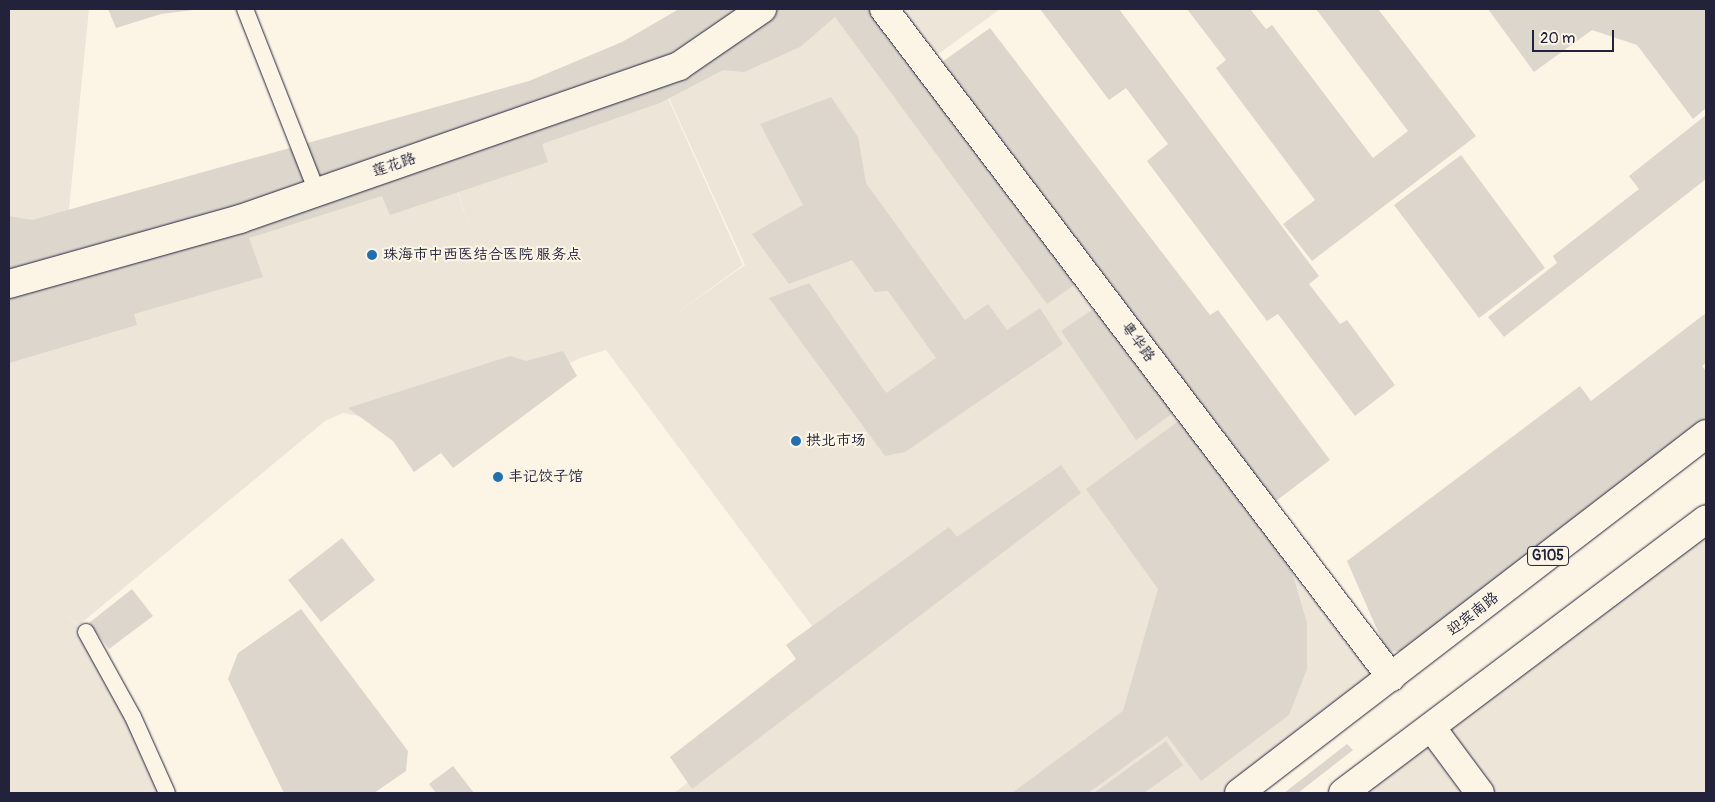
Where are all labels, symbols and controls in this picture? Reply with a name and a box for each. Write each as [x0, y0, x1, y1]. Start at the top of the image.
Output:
scale bar [1535, 20, 1618, 52]
text: 20 m [1540, 29, 1575, 48]
street label: 莲花路 [370, 149, 418, 181]
place label: 珠海市中西医结合医院 服务点 [383, 246, 581, 264]
marker: 珠海市中西医结合医院 服务点 [365, 248, 379, 262]
street label: 粤华路 [1117, 319, 1159, 365]
place label: 拱北市场 [806, 432, 866, 450]
marker: 拱北市场 [790, 435, 802, 447]
place label: 丰记饺子馆 [508, 468, 583, 486]
marker: 丰记饺子馆 [492, 471, 504, 483]
road number: G105 [1527, 544, 1569, 568]
street label: 迎宾南路 [1444, 588, 1502, 640]

